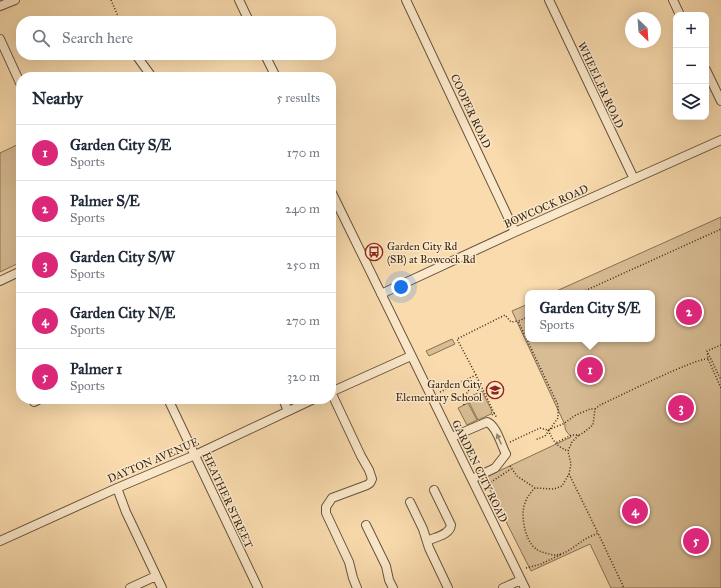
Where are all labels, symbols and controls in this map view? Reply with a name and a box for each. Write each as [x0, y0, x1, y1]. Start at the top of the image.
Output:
north arrow [625, 12, 661, 48]
map controls [673, 12, 709, 120]
button: + [673, 12, 709, 48]
search box [16, 16, 336, 60]
icon: search [30, 27, 52, 49]
text: Search here [62, 29, 133, 47]
street label: WHEELER ROAD [575, 40, 626, 131]
button: − [673, 48, 709, 84]
street label: COOPER ROAD [448, 72, 494, 151]
button: layers [673, 84, 709, 120]
text: Nearby [32, 88, 83, 109]
text: 5 results [276, 90, 320, 106]
text: Garden City S/E [70, 136, 171, 154]
text: 1 [42, 145, 48, 161]
text: 170 m [287, 145, 320, 161]
text: Sports [70, 154, 105, 170]
street label: BOWCOCK ROAD [502, 182, 591, 231]
text: Palmer S/E [70, 192, 140, 210]
text: 2 [42, 201, 48, 217]
text: 240 m [285, 201, 320, 217]
text: Sports [70, 210, 105, 226]
place label: Garden City Rd (SB) at Bowcock Rd [387, 240, 476, 266]
bus stop icon: Garden City Rd (SB) at Bowcock Rd [364, 242, 384, 262]
text: Garden City S/W [70, 248, 175, 266]
text: 3 [42, 257, 48, 273]
text: 250 m [286, 257, 320, 273]
text: Sports [70, 266, 105, 282]
your location [391, 277, 411, 297]
popup [525, 290, 655, 342]
pin: 2 [676, 297, 702, 327]
text: Garden City S/E [539, 299, 641, 317]
text: Garden City N/E [70, 304, 175, 322]
text: 4 [41, 313, 49, 329]
text: 270 m [286, 313, 320, 329]
text: Sports [539, 317, 574, 333]
text: Sports [70, 322, 105, 338]
pin: 1 [577, 355, 603, 385]
text: Palmer 1 [70, 360, 122, 378]
text: 5 [42, 369, 48, 385]
text: 320 m [287, 369, 320, 385]
text: Sports [70, 378, 105, 394]
place label: Garden City Elementary School [395, 378, 483, 404]
school or university icon: Garden City Elementary School [485, 380, 505, 400]
pin: 3 [668, 393, 694, 423]
street label: GARDEN CITY ROAD [449, 418, 510, 525]
one-way arrow [496, 433, 502, 444]
street label: DAYTON AVENUE [105, 435, 201, 486]
street label: HEATHER STREET [200, 450, 256, 551]
pin: 4 [622, 496, 648, 526]
pin: 5 [683, 526, 709, 556]

